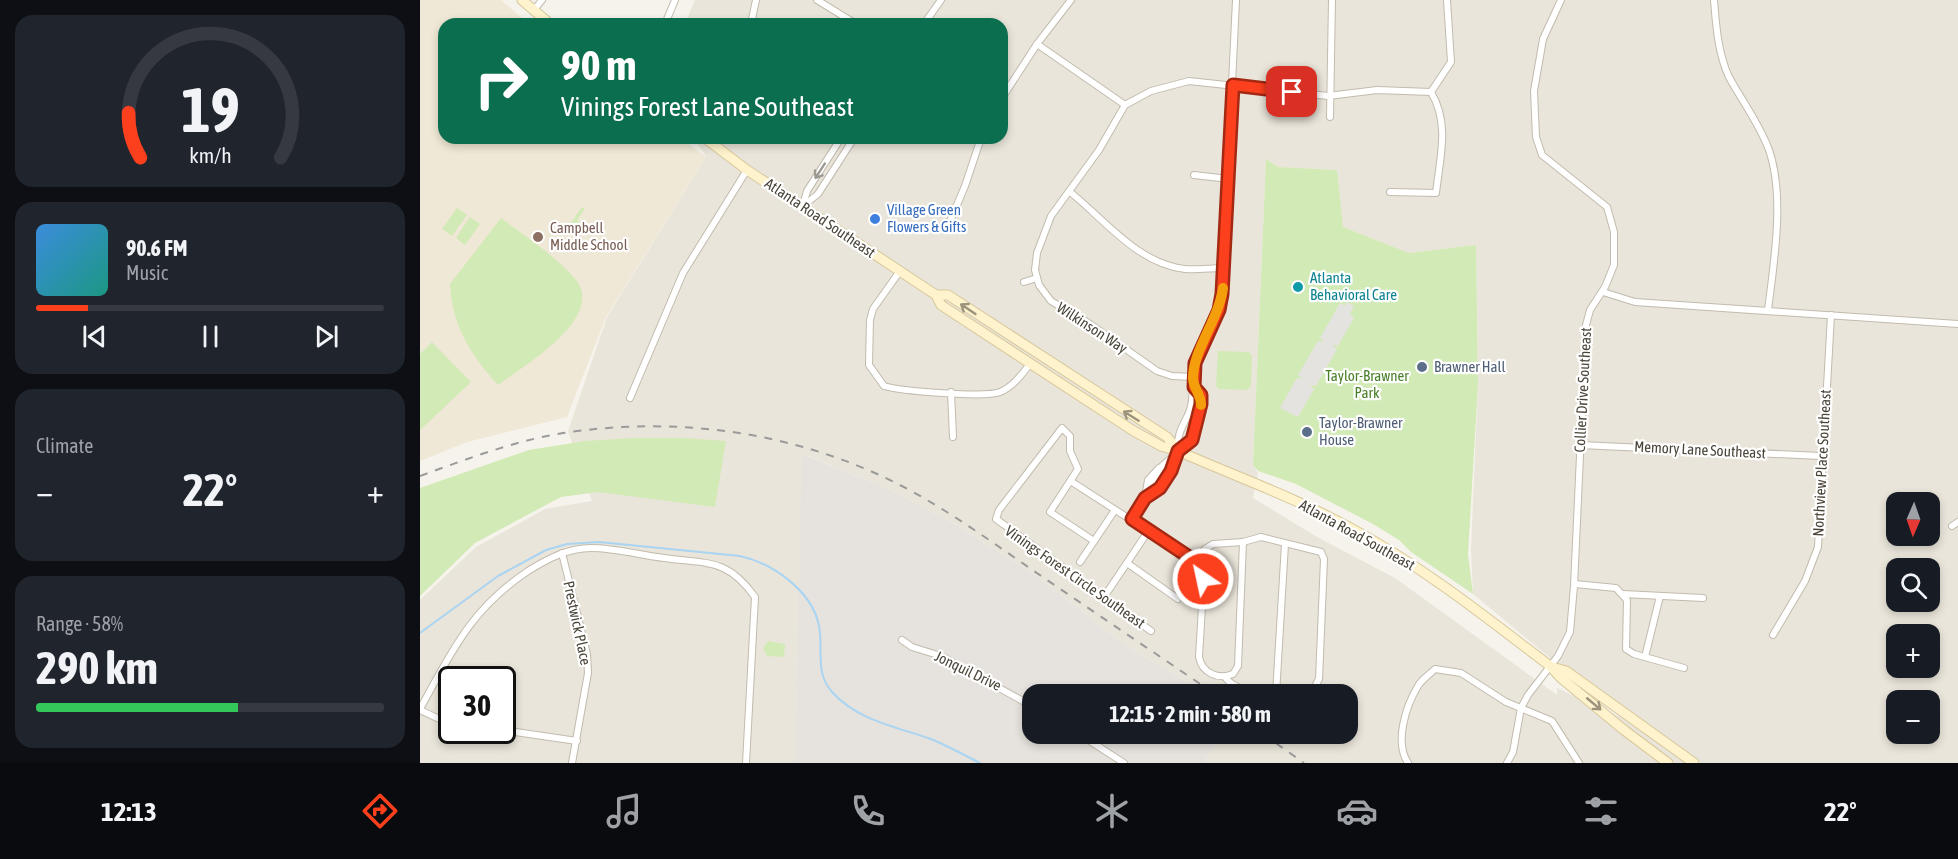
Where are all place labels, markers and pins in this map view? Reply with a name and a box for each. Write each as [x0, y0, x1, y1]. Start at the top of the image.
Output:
pin [1266, 66, 1317, 117]
place label: Village Green Flowers & Gifts [887, 201, 966, 235]
marker: Village Green Flowers & Gifts [868, 212, 882, 226]
place label: Campbell Middle School [550, 219, 628, 253]
marker: Campbell Middle School [531, 230, 545, 244]
place label: Atlanta Behavioral Care [1310, 269, 1397, 303]
marker: Atlanta Behavioral Care [1291, 280, 1305, 294]
place label: Brawner Hall [1434, 358, 1505, 375]
marker: Brawner Hall [1415, 360, 1429, 374]
place label: Taylor-Brawner House [1319, 414, 1403, 448]
marker: Taylor-Brawner House [1300, 425, 1314, 439]

